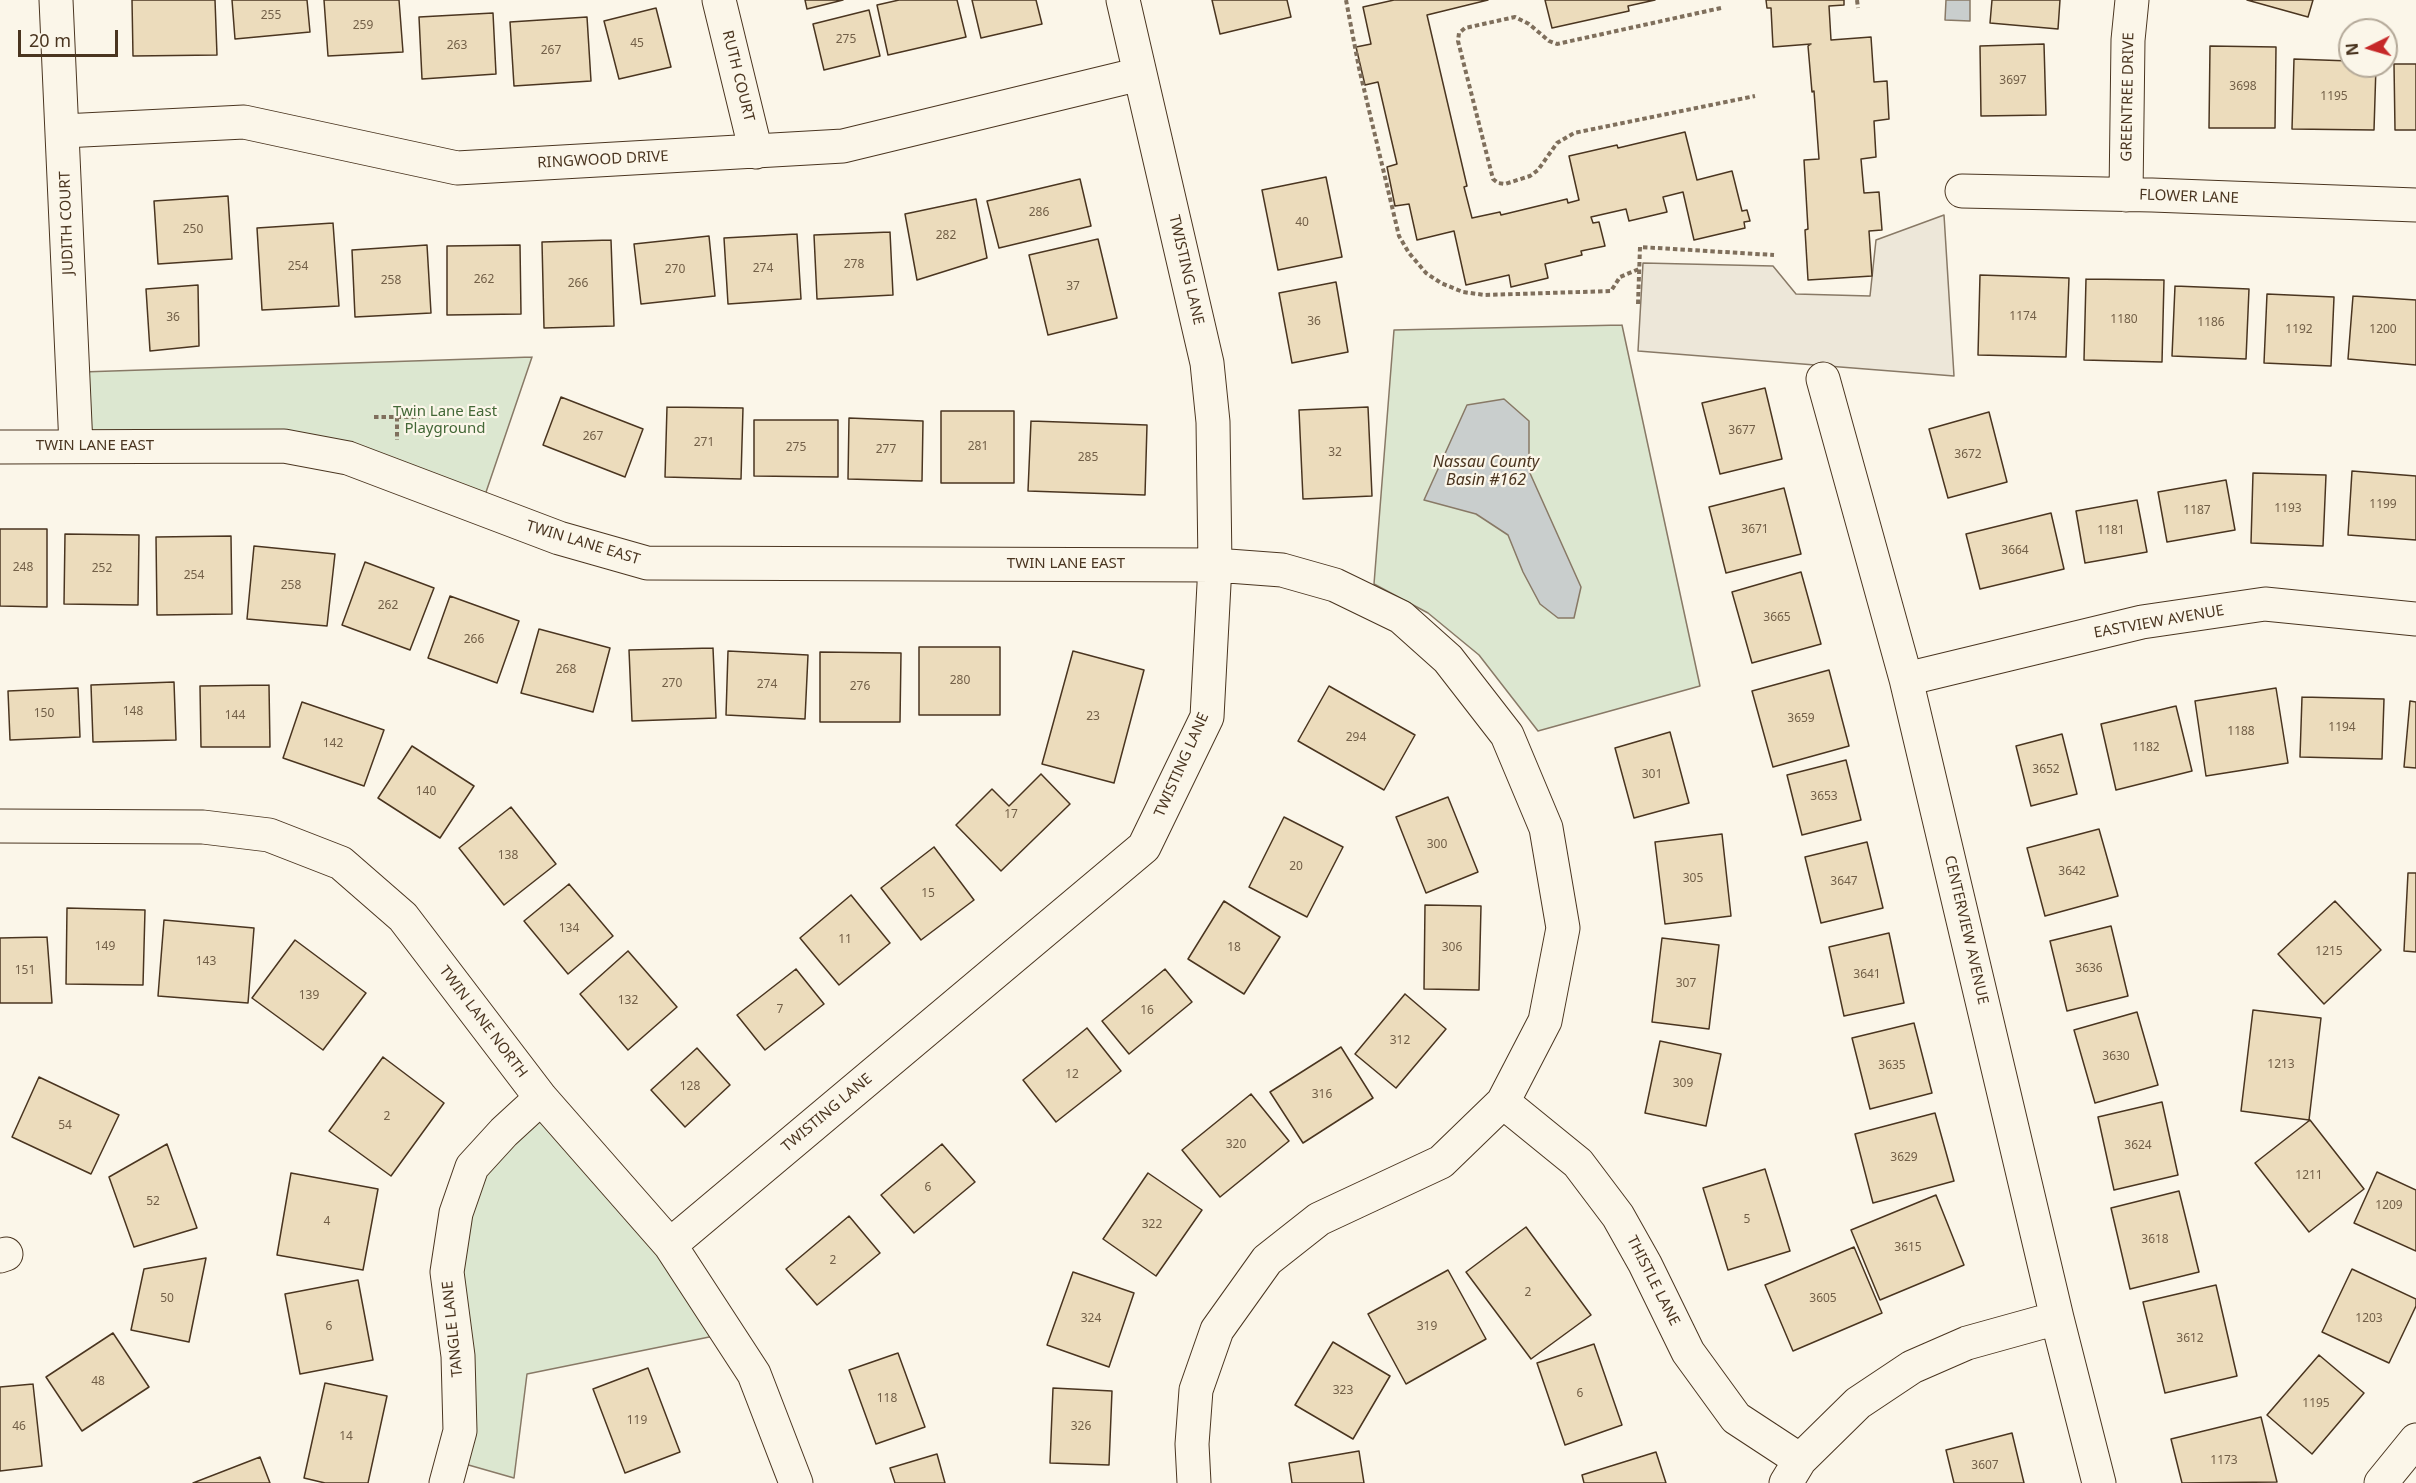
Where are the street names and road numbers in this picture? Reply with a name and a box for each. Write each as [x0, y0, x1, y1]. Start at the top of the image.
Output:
street label: RUTH COURT [718, 29, 758, 123]
street label: GREENTREE DRIVE [2118, 32, 2138, 162]
street label: RINGWOOD DRIVE [537, 148, 669, 172]
street label: JUDITH COURT [56, 171, 78, 275]
street label: FLOWER LANE [2139, 186, 2239, 208]
street label: TWISTING LANE [1165, 213, 1207, 327]
street label: TWIN LANE EAST [36, 437, 154, 455]
street label: TWIN LANE EAST [524, 517, 642, 569]
street label: TWIN LANE EAST [1007, 555, 1125, 573]
street label: EASTVIEW AVENUE [2093, 602, 2225, 642]
street label: TWISTING LANE [1151, 710, 1213, 820]
street label: CENTERVIEW AVENUE [1940, 854, 1992, 1006]
street label: TWIN LANE NORTH [435, 962, 531, 1082]
street label: TWISTING LANE [778, 1070, 876, 1156]
street label: THISTLE LANE [1623, 1233, 1683, 1329]
street label: TANGLE LANE [439, 1280, 467, 1378]

